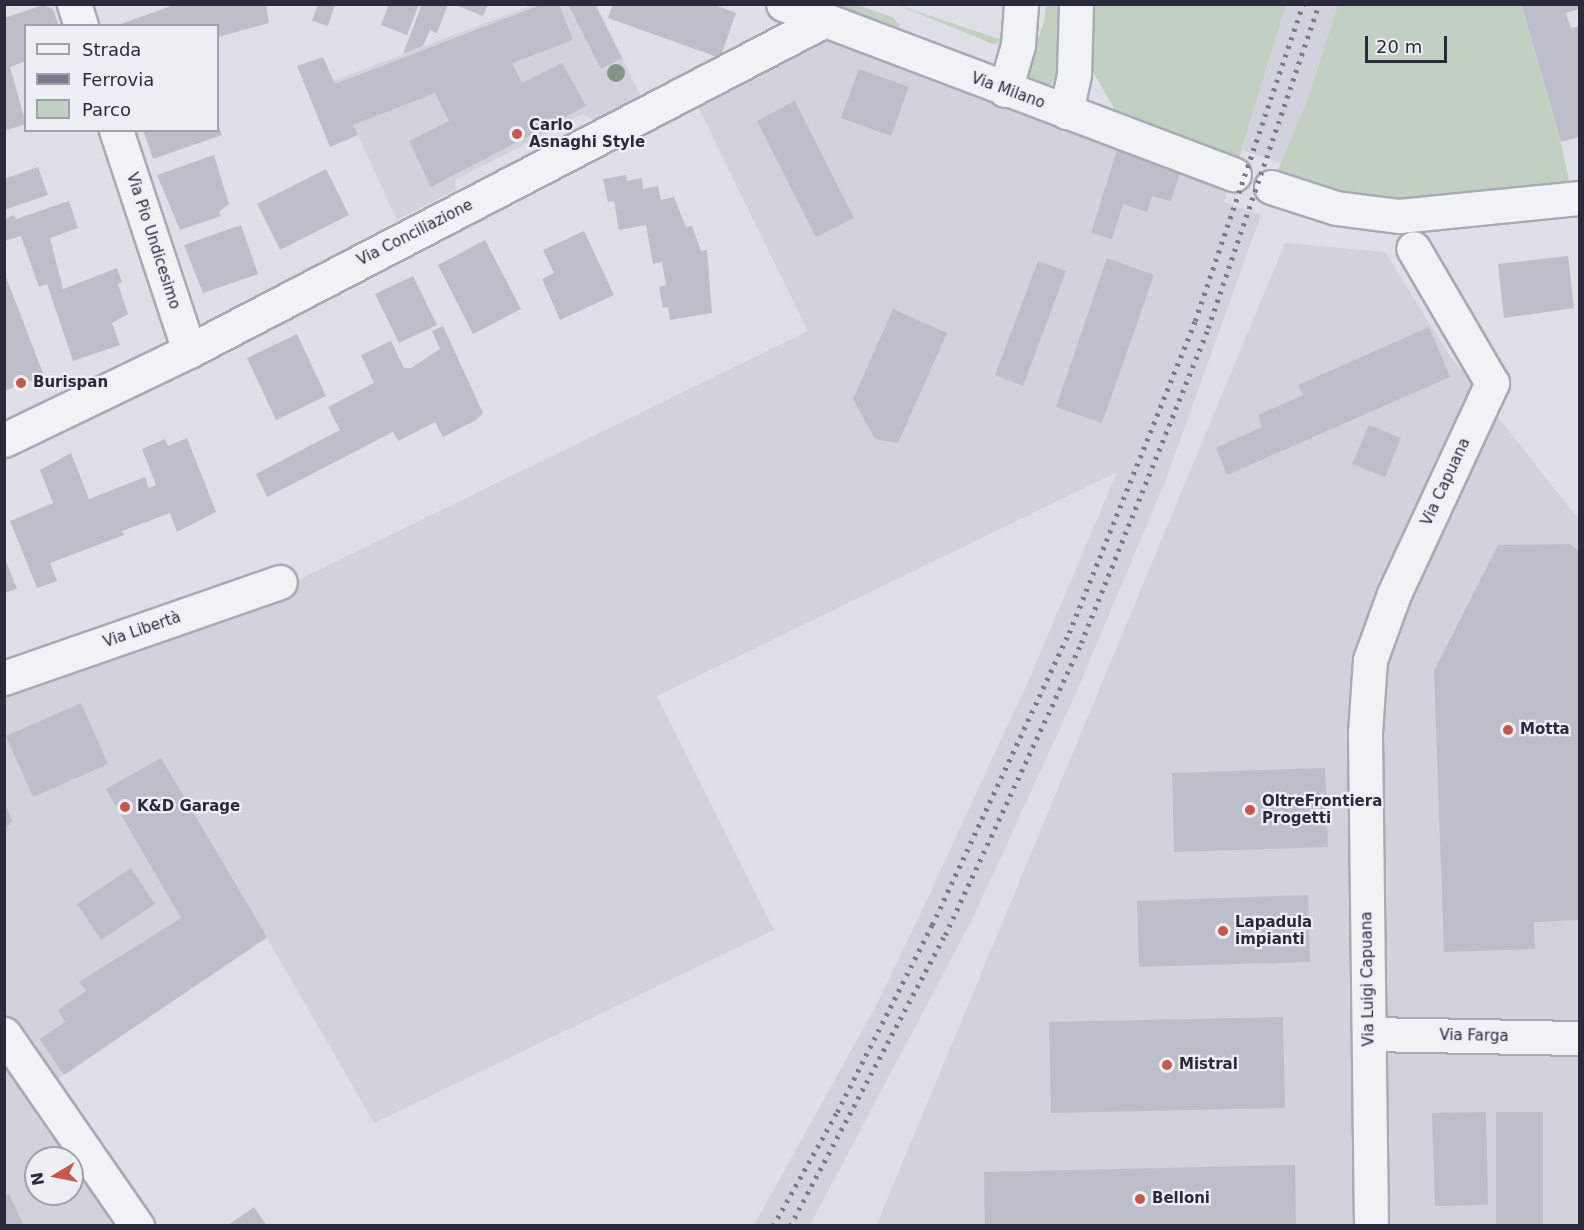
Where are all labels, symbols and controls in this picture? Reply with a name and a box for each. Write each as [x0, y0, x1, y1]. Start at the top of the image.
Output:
legend [24, 24, 219, 132]
scale bar [1368, 24, 1450, 62]
text: 20 m [1376, 36, 1422, 57]
text: Strada [82, 39, 141, 60]
text: Ferrovia [82, 69, 154, 90]
street label: Via Milano [969, 69, 1047, 113]
text: Parco [82, 99, 131, 120]
place label: Carlo Asnaghi Style [529, 116, 645, 151]
marker: Carlo Asnaghi Style [510, 127, 524, 141]
street label: Via Pio Undicesimo [122, 171, 184, 311]
street label: Via Conciliazione [354, 196, 476, 270]
place label: Burispan [33, 374, 108, 392]
marker: Burispan [14, 376, 28, 390]
street label: Via Capuana [1418, 435, 1474, 529]
street label: Via Libertà [101, 608, 183, 652]
place label: Motta [1520, 721, 1570, 739]
marker: Motta [1501, 723, 1515, 737]
place label: OltreFrontiera Progetti [1262, 792, 1382, 827]
place label: K&D Garage [137, 798, 240, 816]
marker: K&D Garage [118, 800, 132, 814]
marker: OltreFrontiera Progetti [1243, 803, 1257, 817]
street label: Via Luigi Capuana [1358, 911, 1378, 1047]
place label: Lapadula impianti [1235, 913, 1312, 948]
marker: Lapadula impianti [1216, 924, 1230, 938]
street label: Via Farga [1439, 1026, 1509, 1046]
place label: Mistral [1179, 1056, 1238, 1074]
marker: Mistral [1160, 1058, 1174, 1072]
north arrow [24, 1146, 84, 1206]
text: N [27, 1171, 48, 1187]
place label: Belloni [1152, 1190, 1210, 1208]
marker: Belloni [1133, 1192, 1147, 1206]

